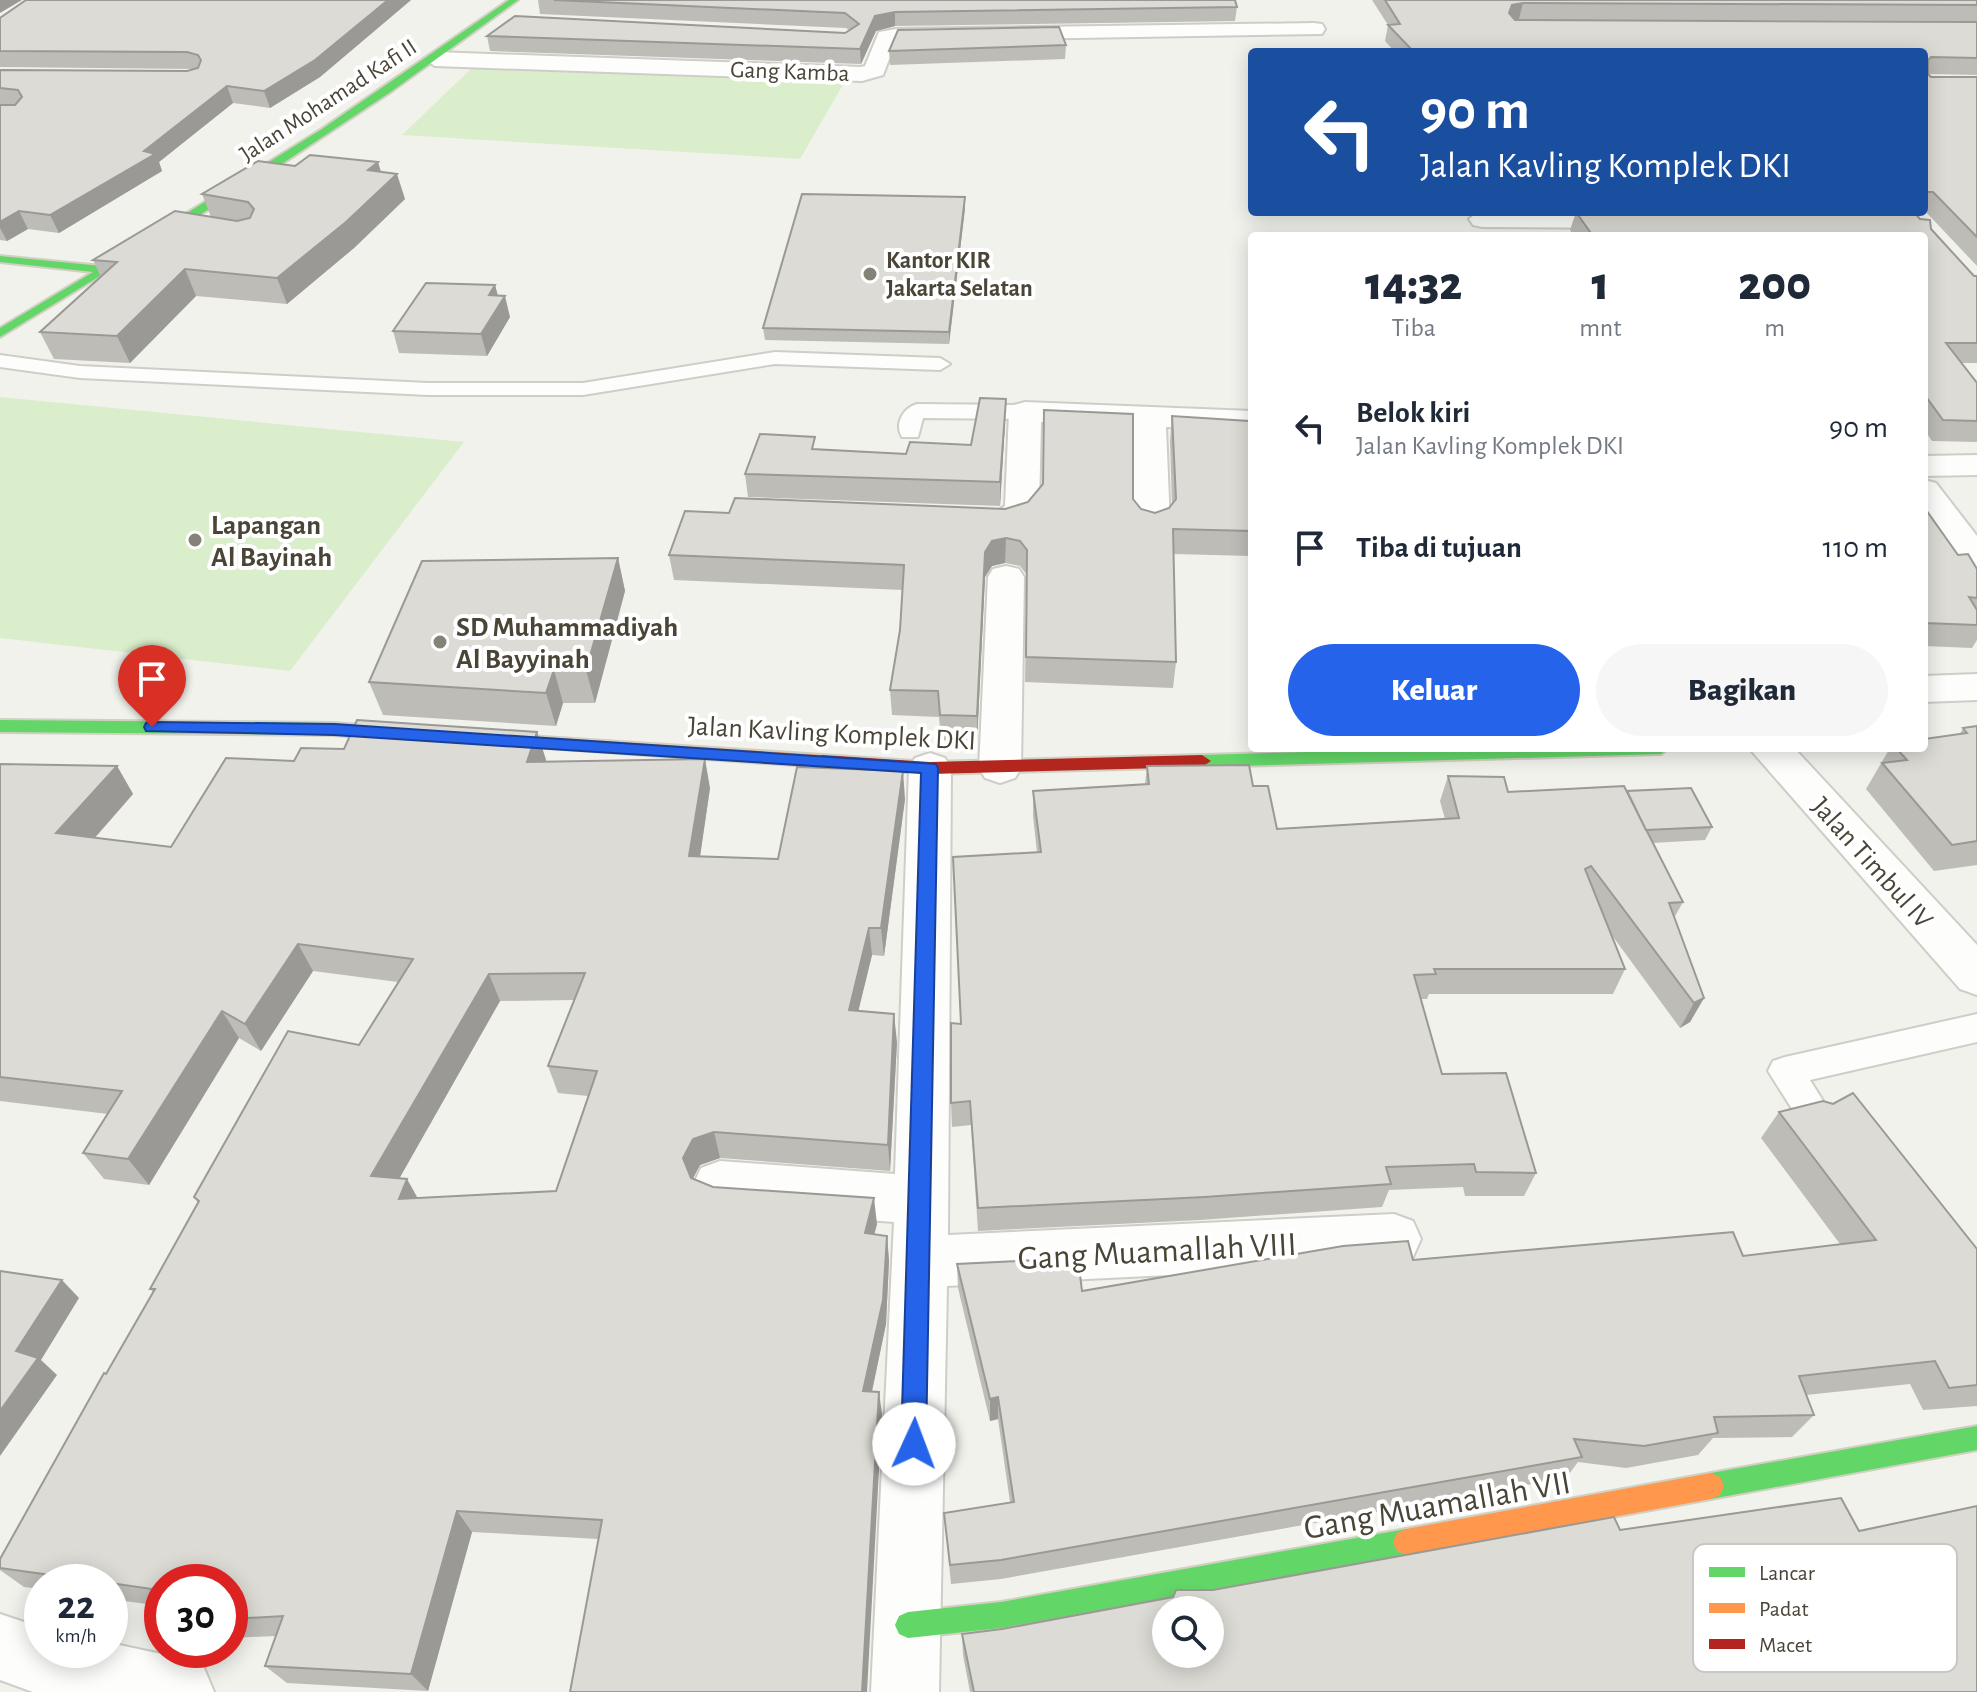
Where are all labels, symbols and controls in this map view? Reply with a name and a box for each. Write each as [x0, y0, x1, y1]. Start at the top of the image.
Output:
street label: Jalan Mohamad Kafi II [236, 35, 421, 167]
street label: Gang Kamba [730, 58, 850, 86]
icon: left [1288, 80, 1392, 184]
text: 90 m [1420, 83, 1530, 139]
text: Jalan Kavling Komplek DKI [1420, 148, 1791, 184]
place label: Kantor KIR Jakarta Selatan [886, 249, 1033, 301]
text: 14:32 [1365, 261, 1462, 309]
text: 1 [1591, 261, 1609, 309]
text: 200 [1738, 261, 1811, 309]
marker: Kantor KIR Jakarta Selatan [861, 265, 879, 283]
text: Tiba [1391, 315, 1436, 341]
text: mnt [1579, 315, 1621, 341]
text: m [1764, 315, 1785, 341]
text: Belok kiri [1356, 398, 1470, 428]
icon: left [1288, 406, 1332, 450]
text: 90 m [1829, 413, 1888, 443]
text: Jalan Kavling Komplek DKI [1356, 433, 1624, 459]
place label: Lapangan Al Bayinah [211, 512, 332, 572]
icon: arrive [1288, 526, 1332, 570]
marker: Lapangan Al Bayinah [186, 531, 204, 549]
text: Tiba di tujuan [1356, 533, 1522, 563]
text: 110 m [1823, 533, 1888, 563]
place label: SD Muhammadiyah Al Bayyinah [456, 614, 678, 674]
marker: SD Muhammadiyah Al Bayyinah [431, 633, 449, 651]
button: Keluar [1288, 644, 1580, 736]
button: Bagikan [1596, 644, 1888, 736]
pin [118, 645, 186, 727]
icon: arrive [130, 657, 174, 701]
street label: Jalan Kavling Komplek DKI [687, 712, 977, 756]
street label: Jalan Timbul IV [1806, 792, 1937, 934]
street label: Gang Muamallah VIII [1017, 1228, 1297, 1276]
position arrow [872, 1402, 956, 1486]
street label: Gang Muamallah VII [1301, 1466, 1573, 1546]
legend [1693, 1544, 1957, 1672]
text: Lancar [1759, 1562, 1815, 1584]
speed limit sign: 30 [144, 1564, 248, 1668]
text: 22 [57, 1586, 95, 1626]
map controls [1152, 1596, 1224, 1668]
button: search [1152, 1596, 1224, 1668]
text: Padat [1759, 1598, 1809, 1620]
text: km/h [55, 1626, 97, 1646]
text: Macet [1759, 1634, 1812, 1656]

